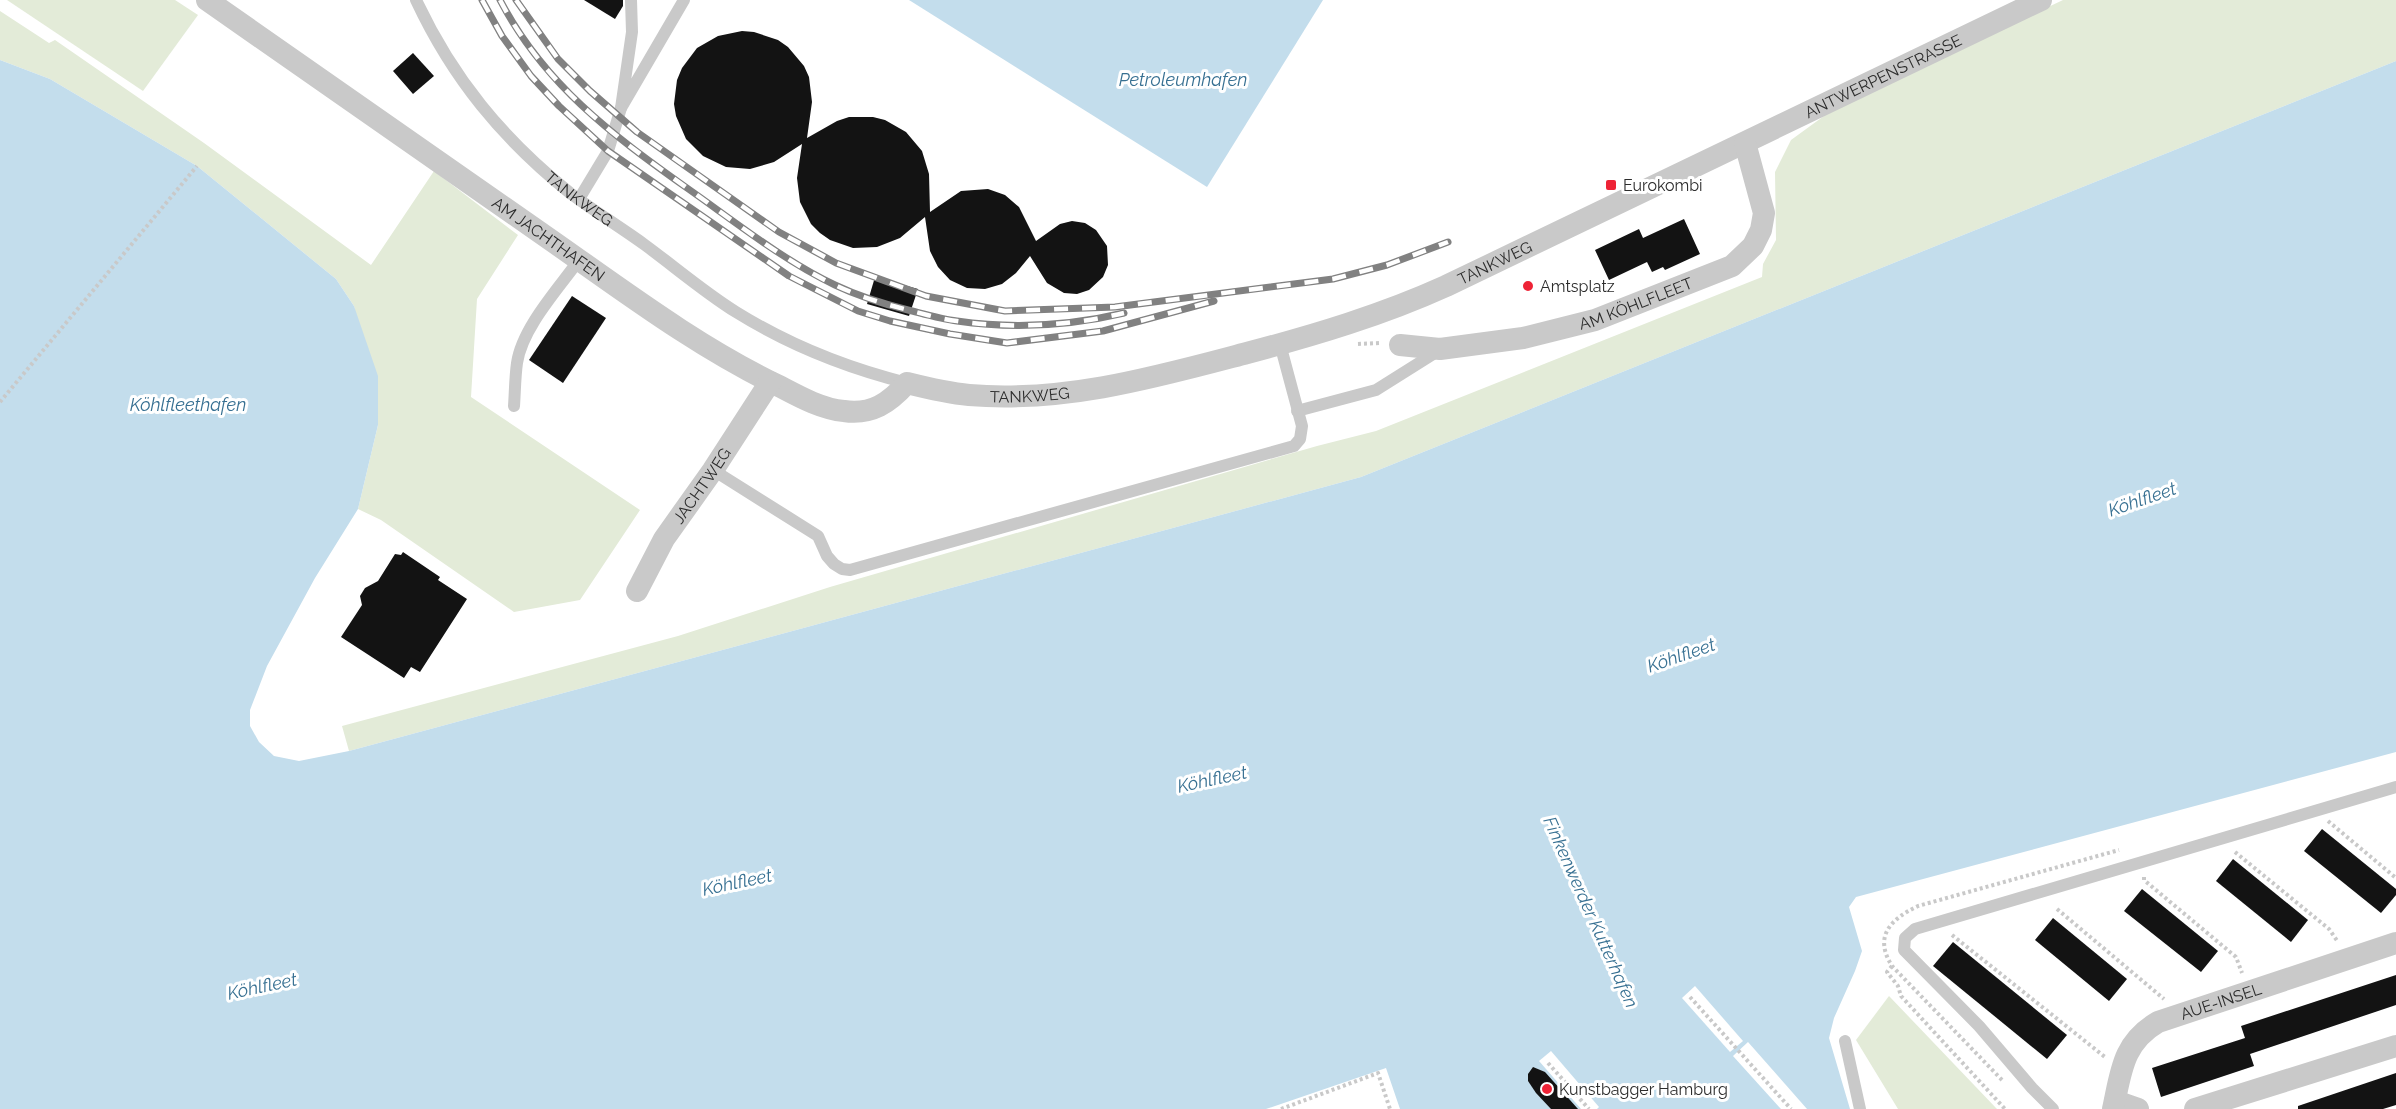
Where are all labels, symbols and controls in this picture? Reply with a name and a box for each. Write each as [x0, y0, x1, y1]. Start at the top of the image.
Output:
street label: ANTWERPENSTRASSE [1802, 30, 1965, 122]
water label: Petroleumhafen [1119, 69, 1247, 90]
street label: TANKWEG [541, 167, 617, 230]
place label: Eurokombi [1623, 176, 1703, 195]
marker: Eurokombi [1604, 178, 1618, 192]
street label: AM JACHTHAFEN [489, 193, 609, 285]
street label: TANKWEG [1454, 237, 1535, 289]
street label: AM KÖHLFLEET [1577, 273, 1695, 333]
place label: Amtsplatz [1540, 277, 1615, 296]
marker: Amtsplatz [1521, 279, 1535, 293]
street label: TANKWEG [990, 383, 1071, 406]
water label: Köhlfleethafen [130, 394, 246, 415]
street label: JACHTWEG [669, 444, 734, 527]
water label: Köhlfleet [2105, 478, 2179, 520]
water label: Köhlfleet [1644, 634, 1718, 676]
water label: Köhlfleet [1175, 761, 1249, 797]
water label: Finkenwerder Kutterhafen [1539, 813, 1643, 1011]
water label: Köhlfleet [700, 864, 774, 900]
water label: Köhlfleet [225, 968, 299, 1004]
street label: AUE-INSEL [2178, 979, 2264, 1023]
place label: Kunstbagger Hamburg [1559, 1080, 1728, 1099]
marker: Kunstbagger Hamburg [1540, 1082, 1554, 1096]

